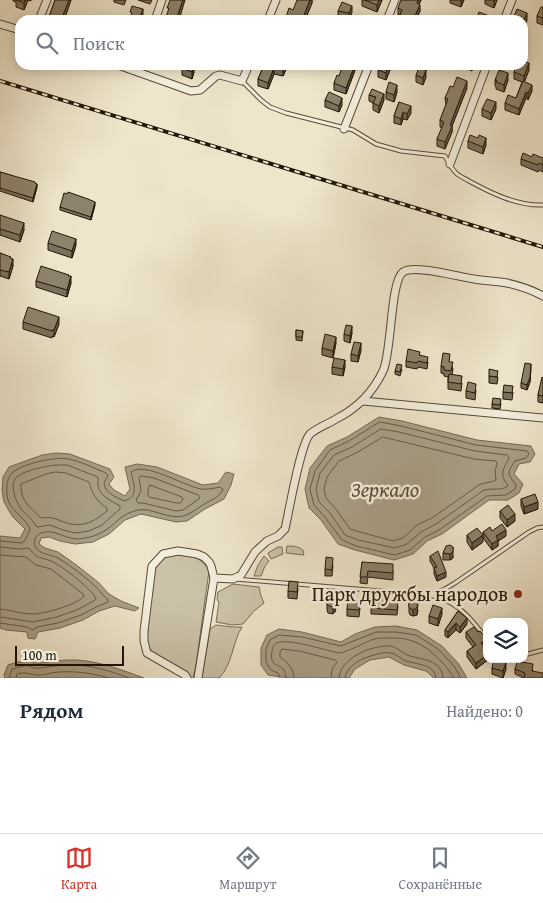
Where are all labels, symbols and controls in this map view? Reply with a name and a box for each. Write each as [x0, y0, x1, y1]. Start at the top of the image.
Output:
search box [15, 15, 528, 70]
icon: search [33, 29, 61, 57]
text: Поиск [73, 29, 125, 57]
water label: Зеркало [351, 474, 419, 505]
place label: Парк дружбы народов [312, 579, 508, 608]
marker: Парк дружбы народов [512, 588, 524, 600]
map controls [483, 618, 528, 663]
button: layers [483, 618, 528, 663]
scale bar [15, 643, 124, 666]
text: 100 m [22, 645, 57, 665]
text: Рядом [20, 695, 83, 726]
text: Найдено: 0 [446, 699, 523, 723]
tab: Карта [61, 844, 97, 894]
tab: Маршрут [219, 844, 277, 894]
tab: Сохранённые [399, 844, 482, 894]

